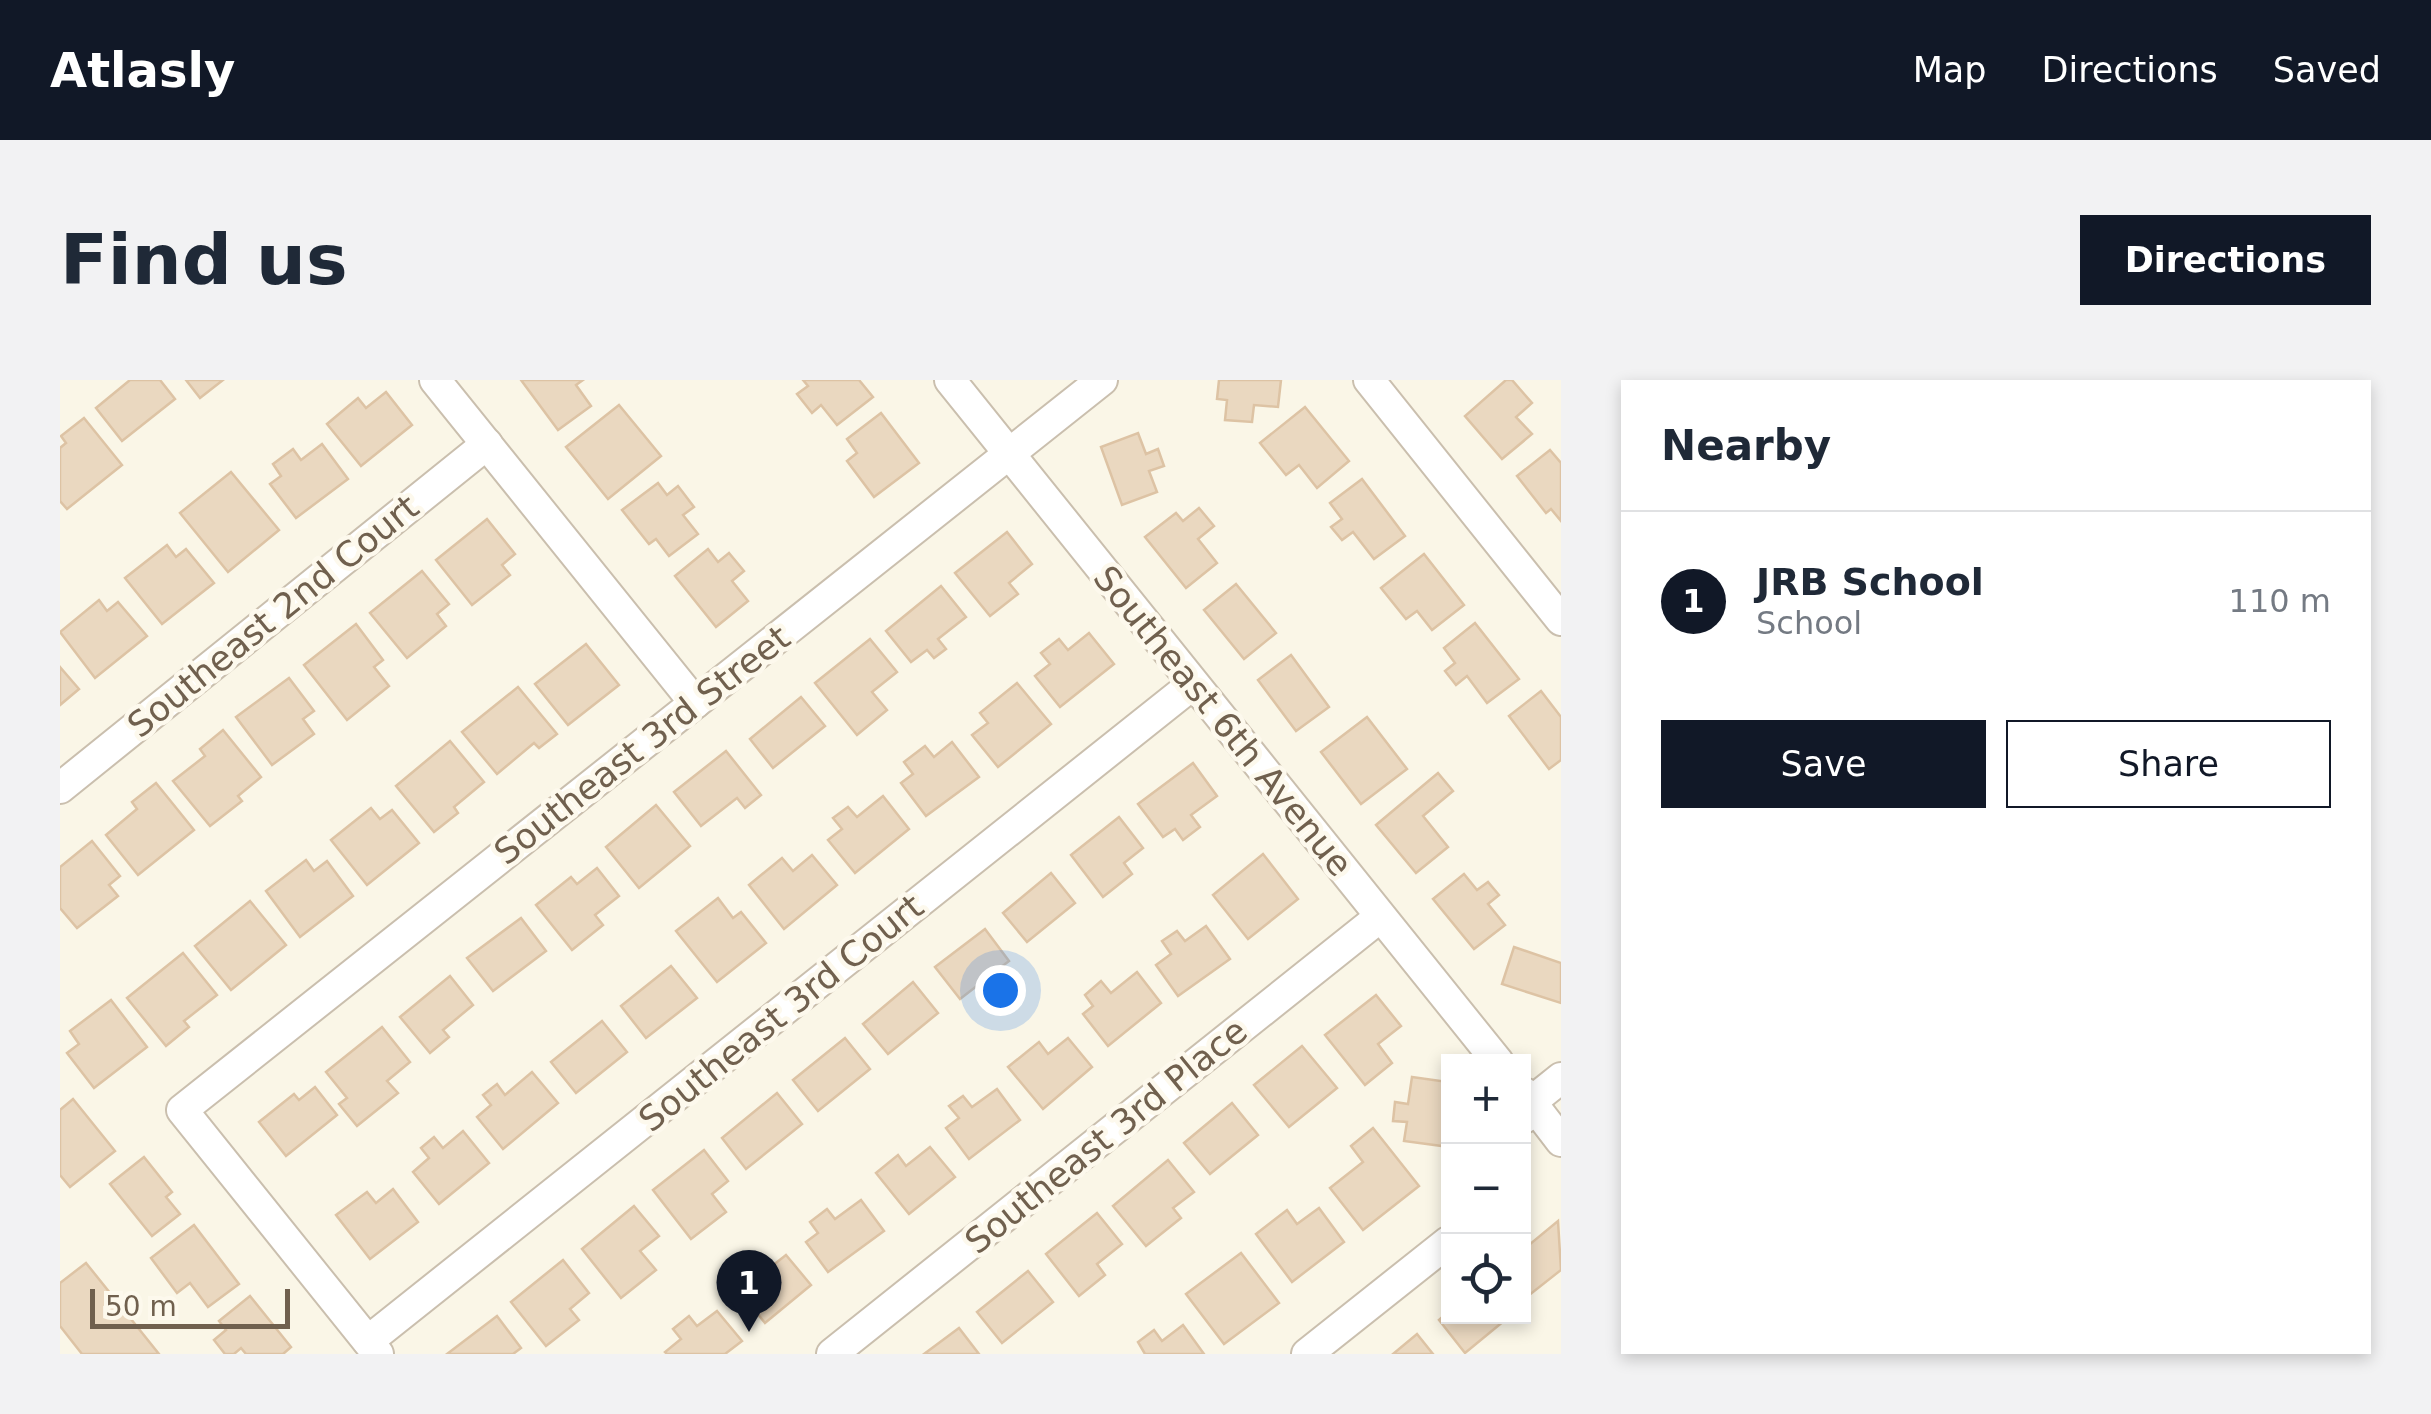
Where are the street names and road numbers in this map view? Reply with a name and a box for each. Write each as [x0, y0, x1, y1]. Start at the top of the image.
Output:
street label: Southeast 2nd Court [120, 487, 426, 745]
street label: Southeast 6th Avenue [1086, 558, 1360, 884]
street label: Southeast 3rd Street [486, 617, 798, 873]
street label: Southeast 3rd Court [631, 886, 931, 1140]
street label: Southeast 3rd Place [957, 1010, 1255, 1262]

